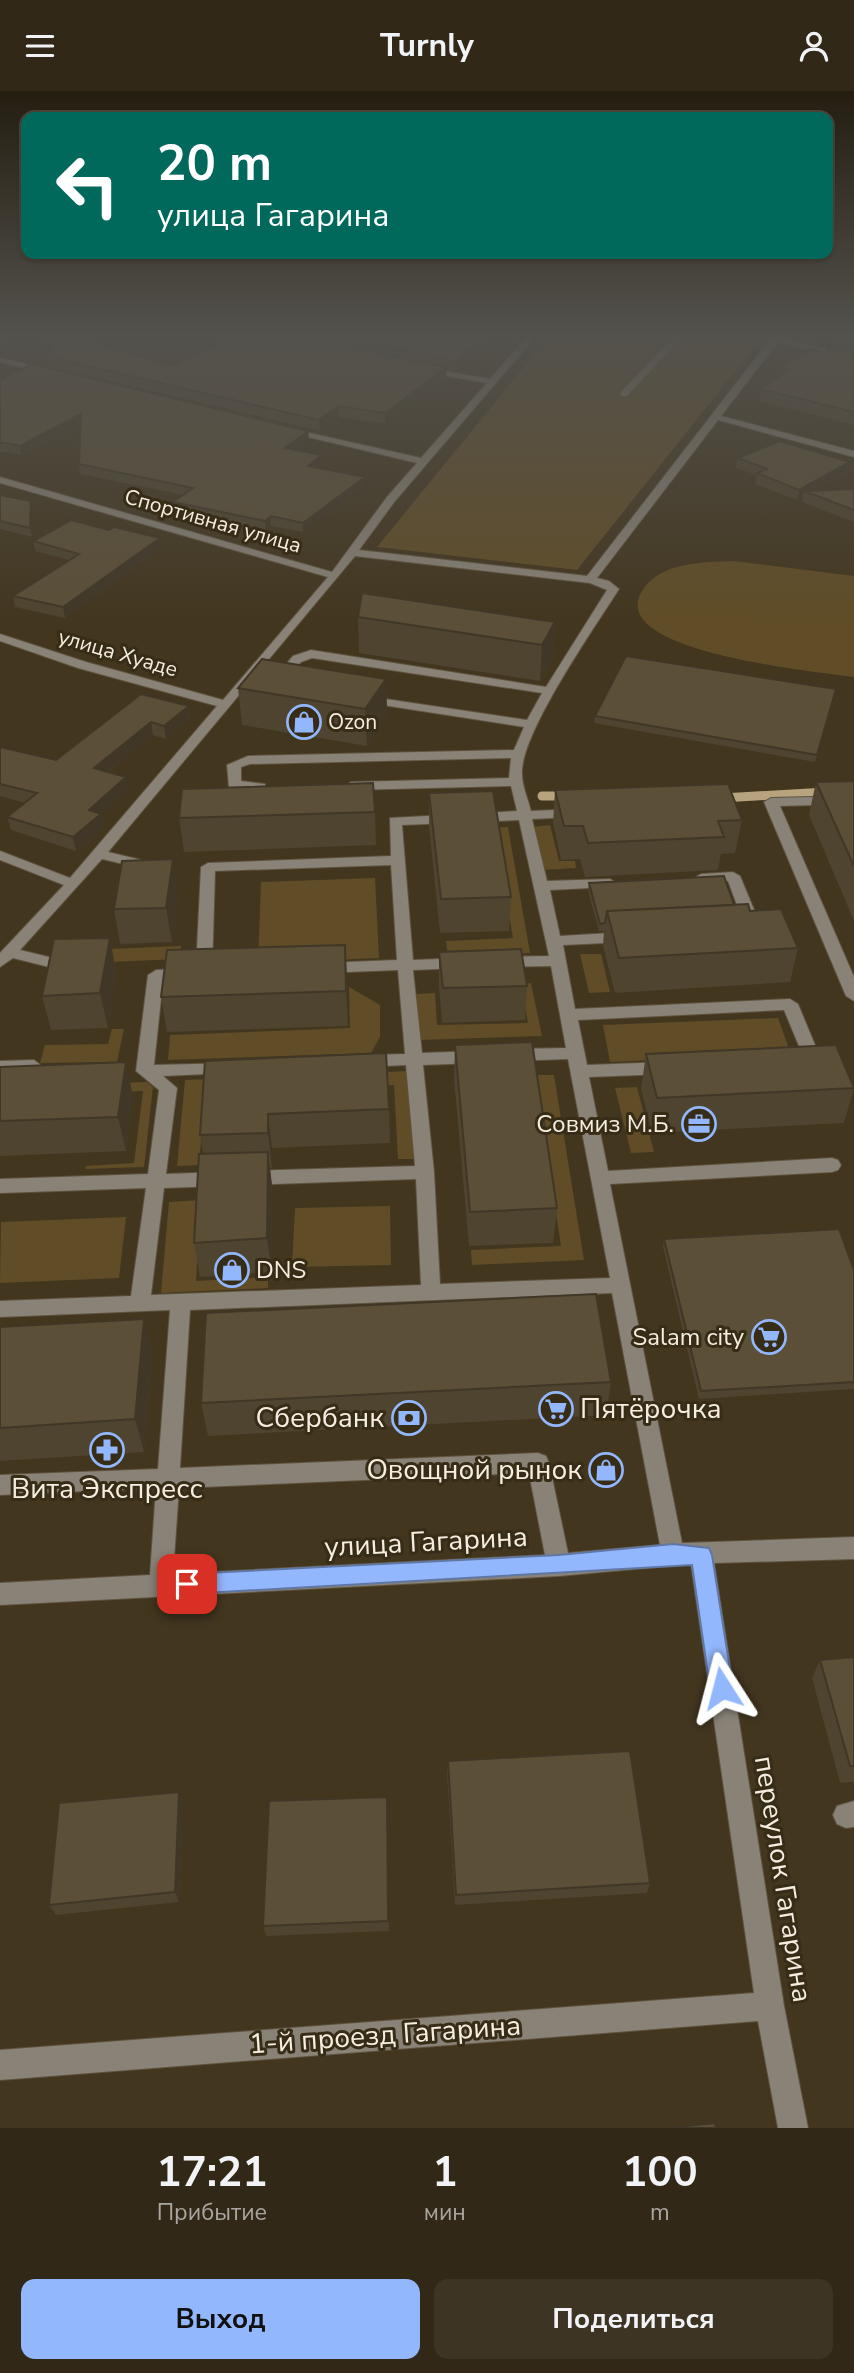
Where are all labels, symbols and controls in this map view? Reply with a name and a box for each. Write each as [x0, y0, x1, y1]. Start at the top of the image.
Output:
text: Turnly [380, 24, 474, 67]
icon: menu [21, 27, 59, 65]
icon: person [795, 27, 833, 65]
text: 20 m [157, 130, 272, 197]
icon: left [42, 140, 133, 231]
text: улица Гагарина [157, 194, 390, 237]
street label: Спортивная улица [121, 482, 305, 560]
street label: улица Хуаде [55, 623, 181, 683]
shop icon: Ozon [285, 703, 323, 741]
place label: Ozon [328, 708, 377, 736]
office icon: Совмиз М.Б. [680, 1105, 718, 1143]
place label: Совмиз М.Б. [536, 1108, 674, 1140]
shop icon: DNS [213, 1251, 251, 1289]
place label: DNS [256, 1254, 306, 1286]
supermarket icon: Salam city [750, 1318, 788, 1356]
place label: Salam city [632, 1321, 745, 1353]
supermarket icon: Пятёрочка [537, 1390, 575, 1428]
place label: Пятёрочка [580, 1390, 722, 1428]
place label: Сбербанк [255, 1399, 384, 1437]
bank icon: Сбербанк [390, 1399, 428, 1437]
pharmacy icon: Вита Экспресс [88, 1431, 126, 1469]
place label: Овощной рынок [366, 1451, 582, 1489]
shop icon: Овощной рынок [587, 1451, 625, 1489]
place label: Вита Экспресс [11, 1470, 203, 1508]
street label: улица Гагарина [323, 1518, 529, 1566]
pin [157, 1554, 217, 1614]
icon: arrive [168, 1565, 206, 1603]
position arrow [685, 1651, 759, 1725]
street label: переулок Гагарина [745, 1753, 821, 2005]
street label: 1-й проезд Гагарина [248, 2007, 522, 2063]
text: 17:21 [156, 2144, 267, 2201]
text: 1 [432, 2144, 457, 2201]
text: 100 [622, 2144, 698, 2201]
text: Прибытие [157, 2197, 267, 2228]
text: мин [424, 2197, 466, 2228]
text: m [650, 2197, 670, 2228]
button: Выход [21, 2279, 420, 2359]
button: Поделиться [434, 2279, 833, 2359]

